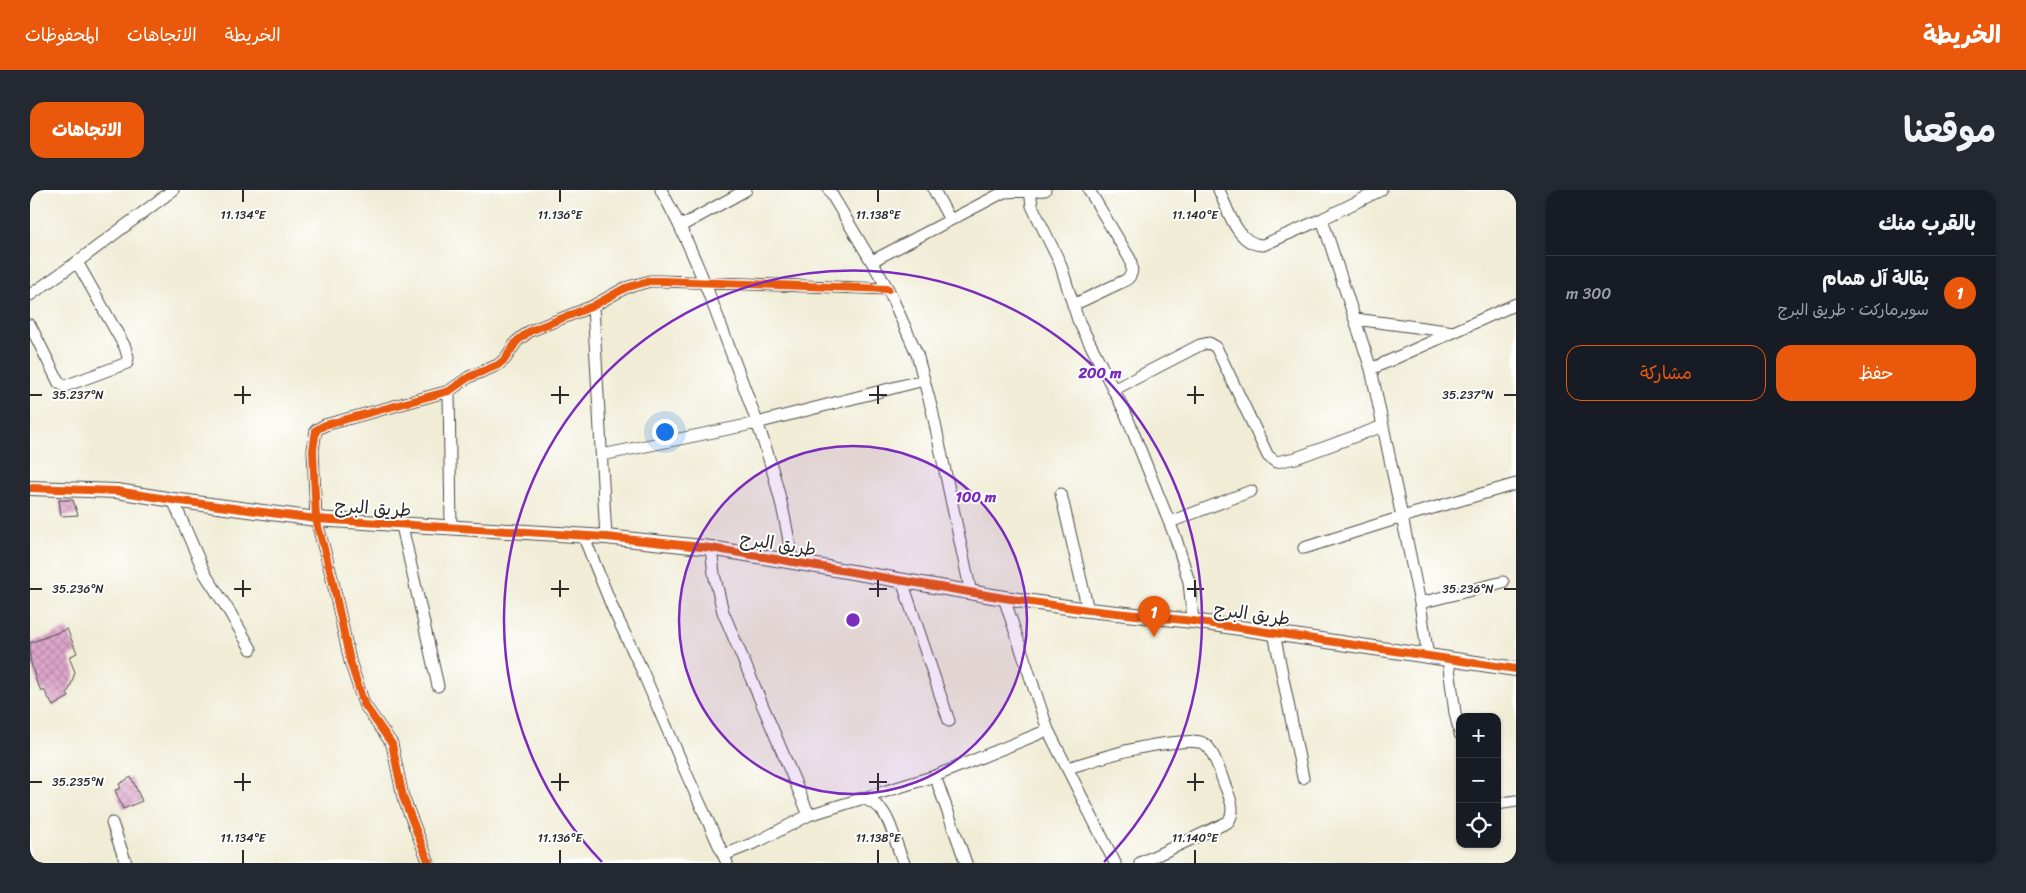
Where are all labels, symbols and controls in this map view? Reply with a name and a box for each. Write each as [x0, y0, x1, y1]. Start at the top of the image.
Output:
text: الخريطة [1923, 14, 2001, 56]
text: المحفوظات [25, 19, 99, 51]
text: الاتجاهات [127, 19, 197, 51]
text: الخريطة [225, 19, 281, 51]
text: موقعنا [1903, 99, 1996, 161]
button: الاتجاهات [30, 102, 144, 158]
text: 11.134°E [221, 204, 267, 226]
text: 11.136°E [538, 204, 583, 226]
text: 11.138°E [856, 204, 902, 226]
text: 11.140°E [1172, 204, 1219, 226]
text: بالقرب منك [1878, 204, 1976, 242]
text: بقالة آل همام [1822, 262, 1929, 295]
text: 300 m [1566, 279, 1611, 308]
text: 1 [1957, 279, 1963, 308]
text: سوبرماركت · طريق البرج [1778, 295, 1929, 324]
button: مشاركة [1566, 345, 1766, 401]
button: حفظ [1776, 345, 1976, 401]
text: 200 m [1077, 360, 1122, 386]
text: 35.237°N [52, 384, 104, 406]
text: 35.237°N [1442, 384, 1494, 406]
your location [652, 419, 678, 445]
text: 100 m [956, 484, 997, 510]
street label: طريق البرج [334, 489, 412, 527]
street label: طريق البرج [738, 522, 818, 566]
text: 35.236°N [52, 578, 104, 600]
text: 35.236°N [1442, 578, 1494, 600]
street label: طريق البرج [1212, 593, 1292, 635]
pin: 1 [1138, 596, 1170, 637]
centre of rings [844, 611, 862, 629]
map controls [1456, 713, 1501, 848]
button: + [1456, 713, 1501, 758]
button: − [1456, 758, 1501, 803]
text: 35.235°N [52, 771, 105, 793]
button: locate [1456, 803, 1501, 848]
text: 11.134°E [221, 827, 267, 849]
text: 11.136°E [538, 827, 583, 849]
text: 11.138°E [856, 827, 902, 849]
text: 11.140°E [1172, 827, 1219, 849]

